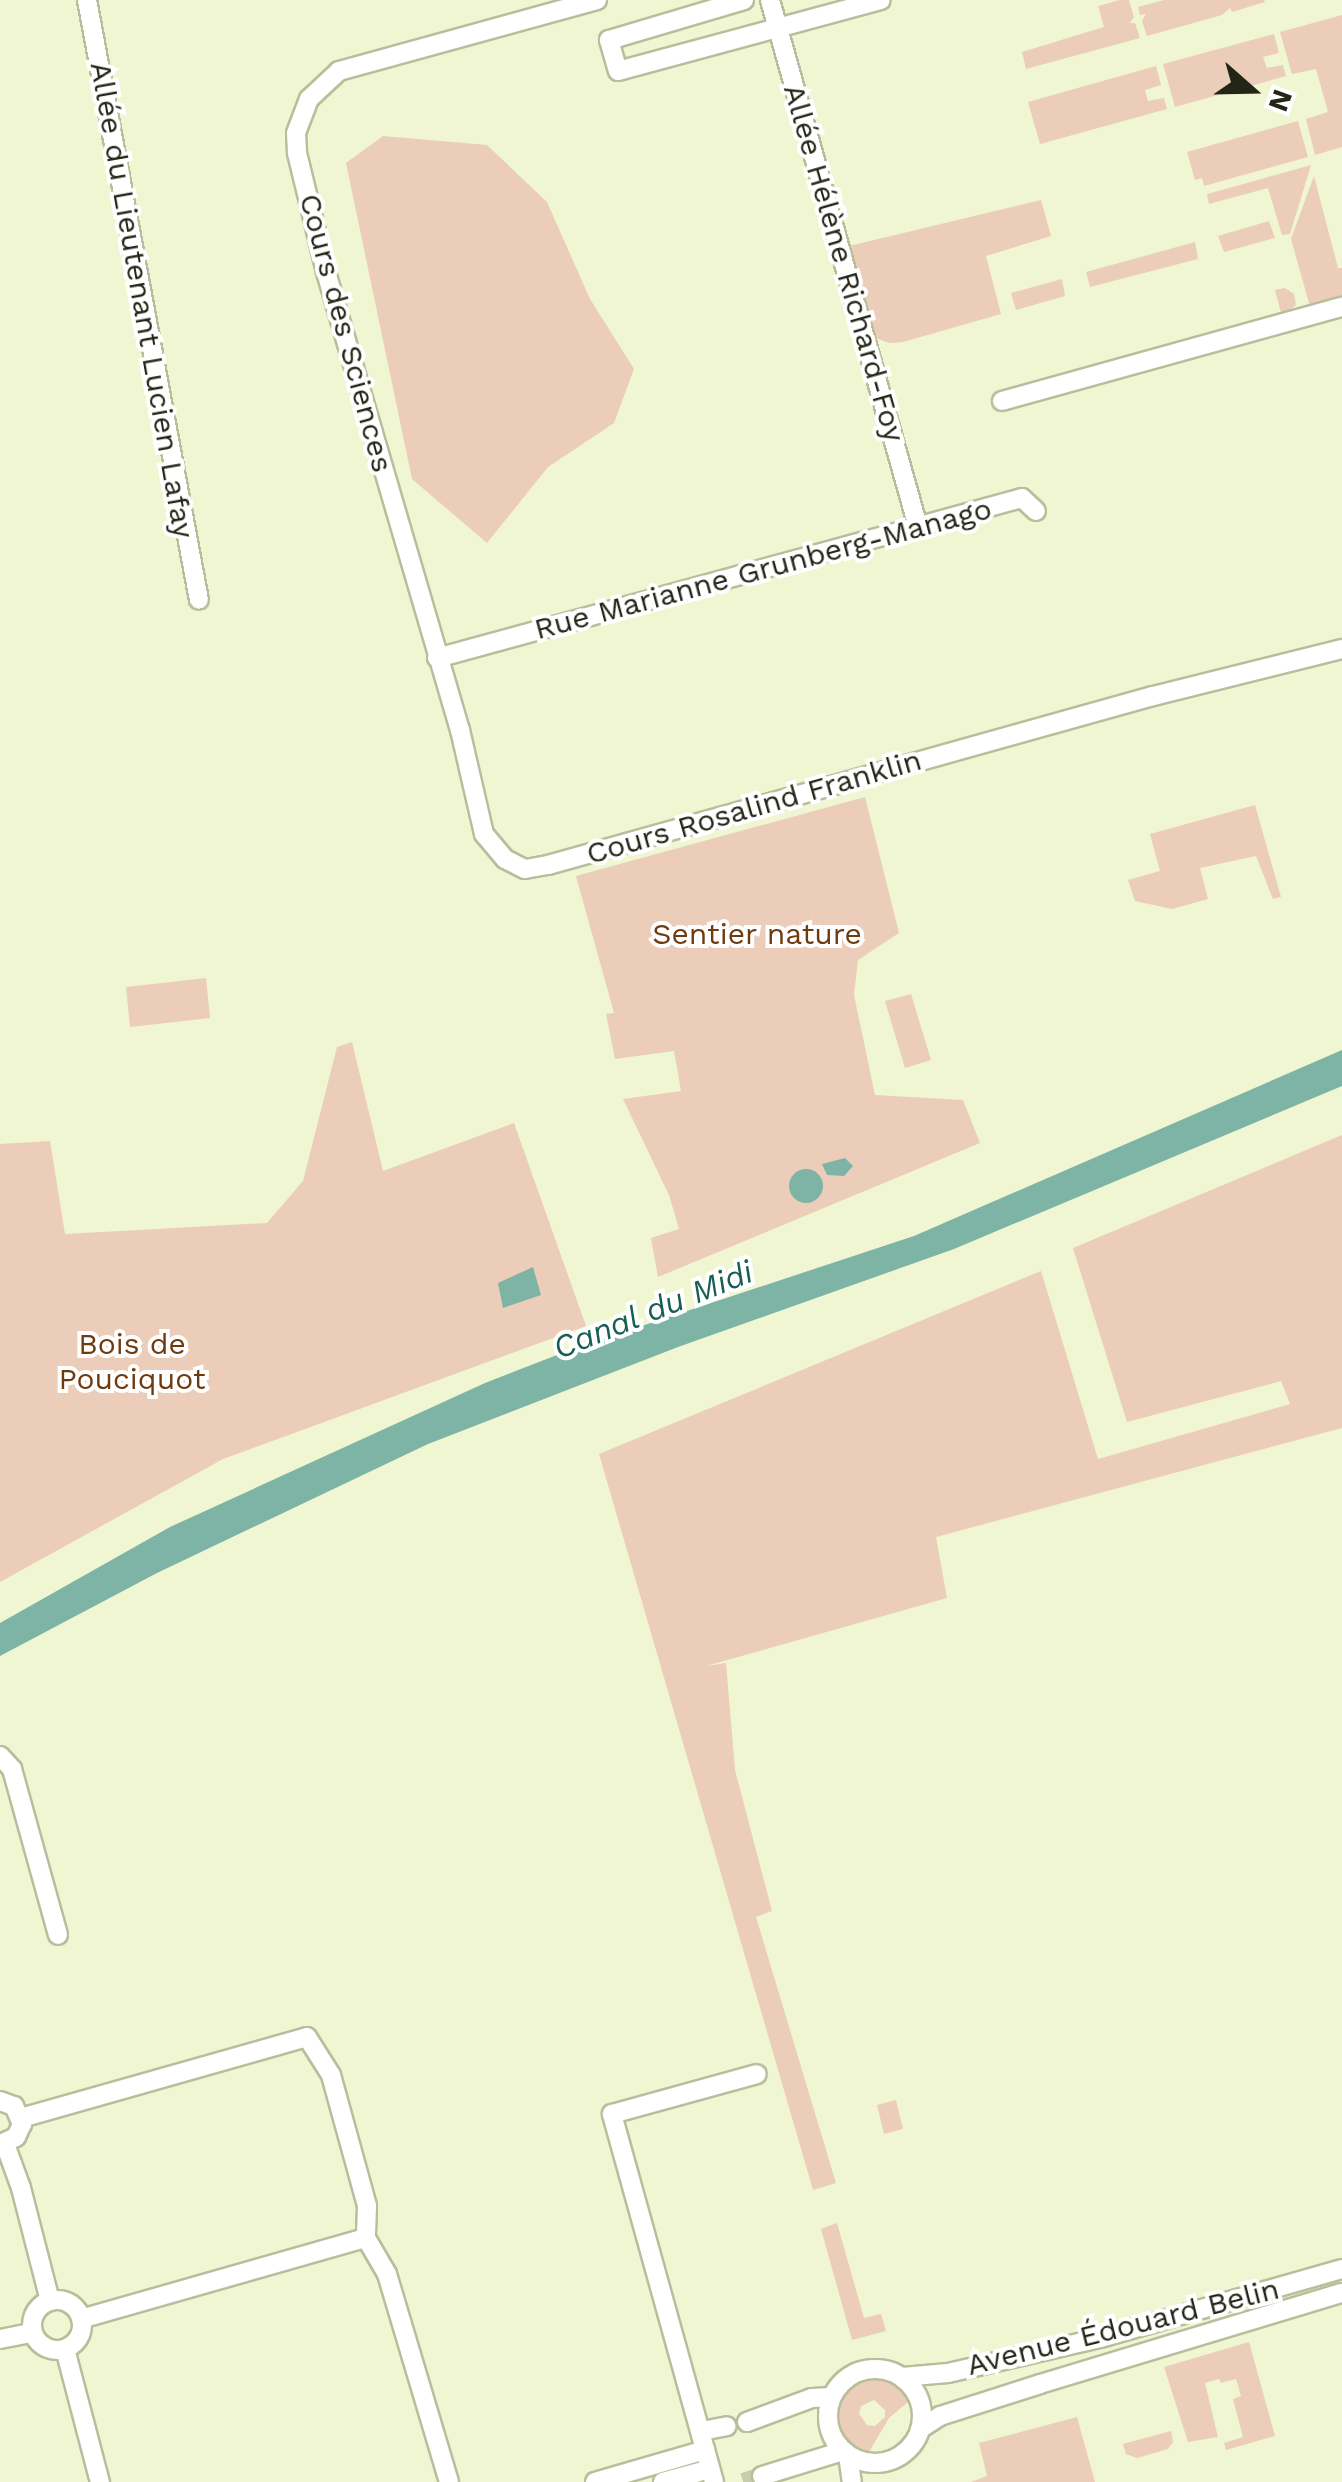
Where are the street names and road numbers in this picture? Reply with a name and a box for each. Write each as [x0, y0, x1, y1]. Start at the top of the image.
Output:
street label: Allée du Lieutenant Lucien Lafay [82, 59, 202, 541]
street label: Allée Hélène Richard-Foy [776, 80, 912, 446]
street label: Cours des Sciences [292, 190, 400, 476]
street label: Rue Marianne Grunberg-Manago [530, 491, 996, 647]
street label: Cours Rosalind Franklin [582, 742, 926, 872]
street label: Avenue Édouard Belin [963, 2271, 1283, 2383]

